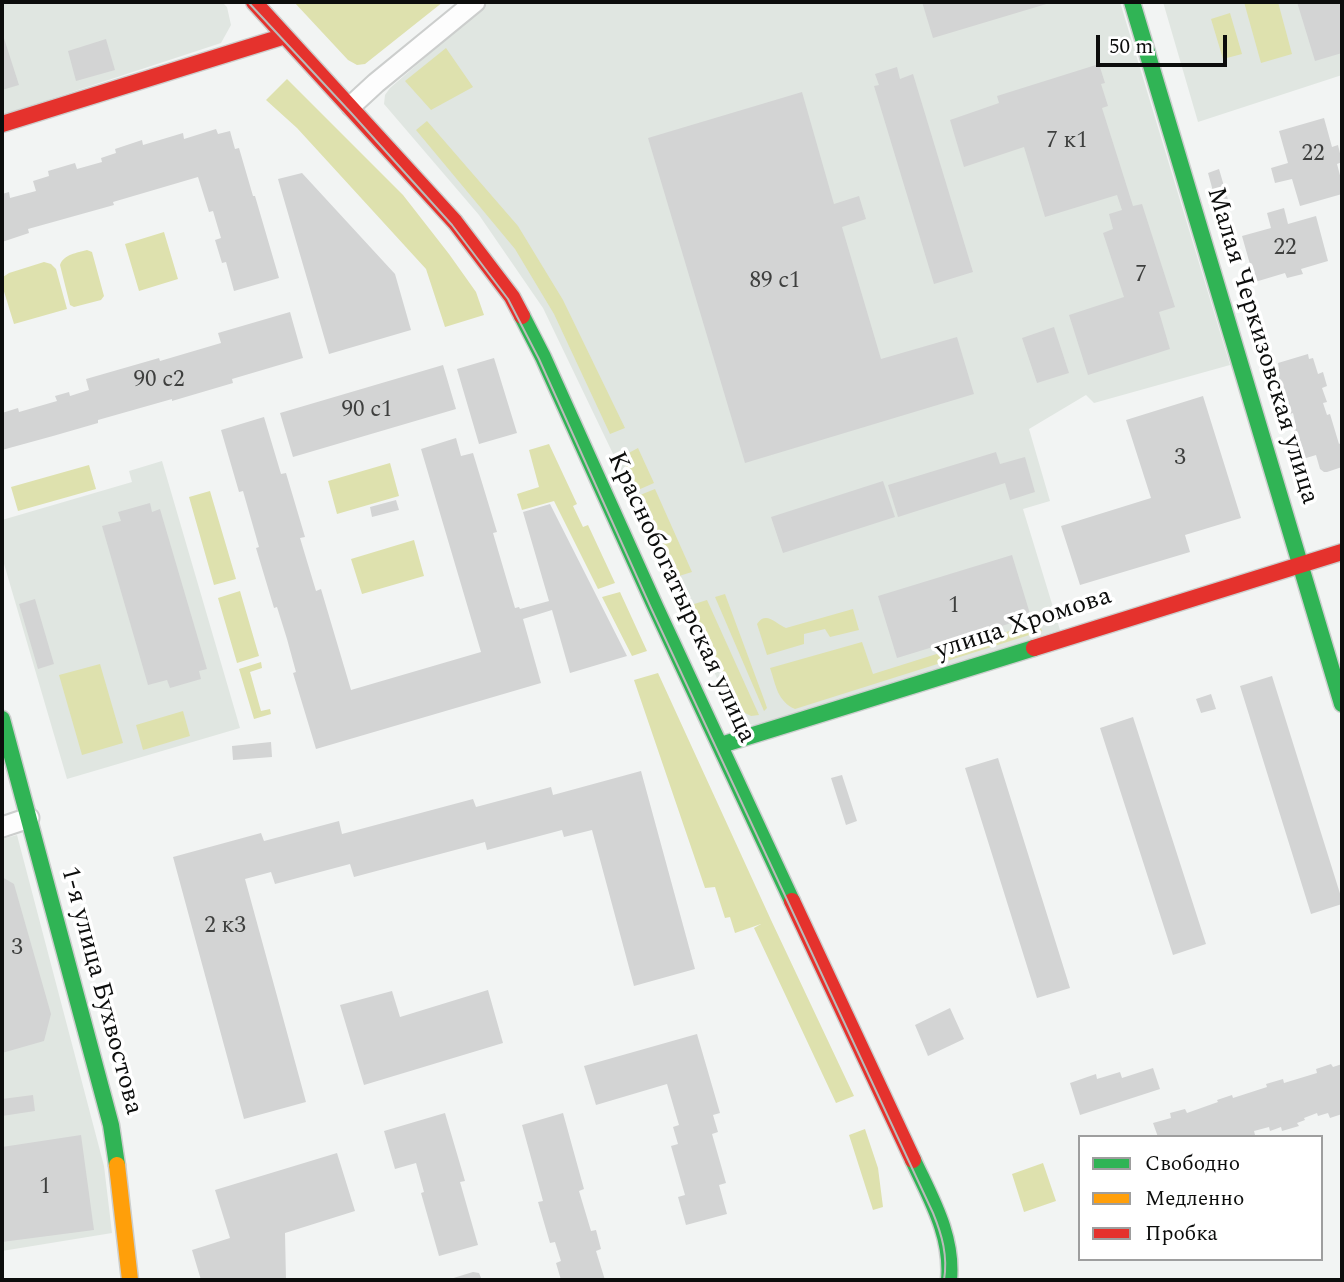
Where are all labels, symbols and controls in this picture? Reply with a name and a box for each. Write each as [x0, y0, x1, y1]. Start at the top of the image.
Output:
scale bar [1099, 21, 1230, 65]
text: 50 m [1109, 31, 1153, 63]
house number: 7 к1 [1046, 128, 1088, 156]
house number: 22 [1302, 141, 1324, 169]
street label: Малая Черкизовская улица [1198, 184, 1324, 508]
house number: 22 [1274, 235, 1296, 263]
house number: 7 [1135, 262, 1147, 290]
house number: 89 с1 [749, 268, 801, 296]
house number: 90 с2 [133, 367, 185, 395]
house number: 90 с1 [341, 397, 393, 425]
house number: 3 [1174, 445, 1186, 473]
street label: Краснобогатырская улица [599, 447, 761, 749]
street label: улица Хромова [932, 582, 1116, 668]
house number: 1 [948, 593, 960, 621]
street label: 1-я улица Бухвостова [52, 864, 148, 1118]
house number: 2 к3 [204, 913, 246, 941]
house number: 3 [11, 935, 23, 963]
legend [1078, 1135, 1323, 1261]
text: Свободно [1145, 1148, 1240, 1180]
house number: 1 [39, 1174, 51, 1202]
text: Медленно [1145, 1183, 1244, 1215]
text: Пробка [1145, 1218, 1218, 1250]

